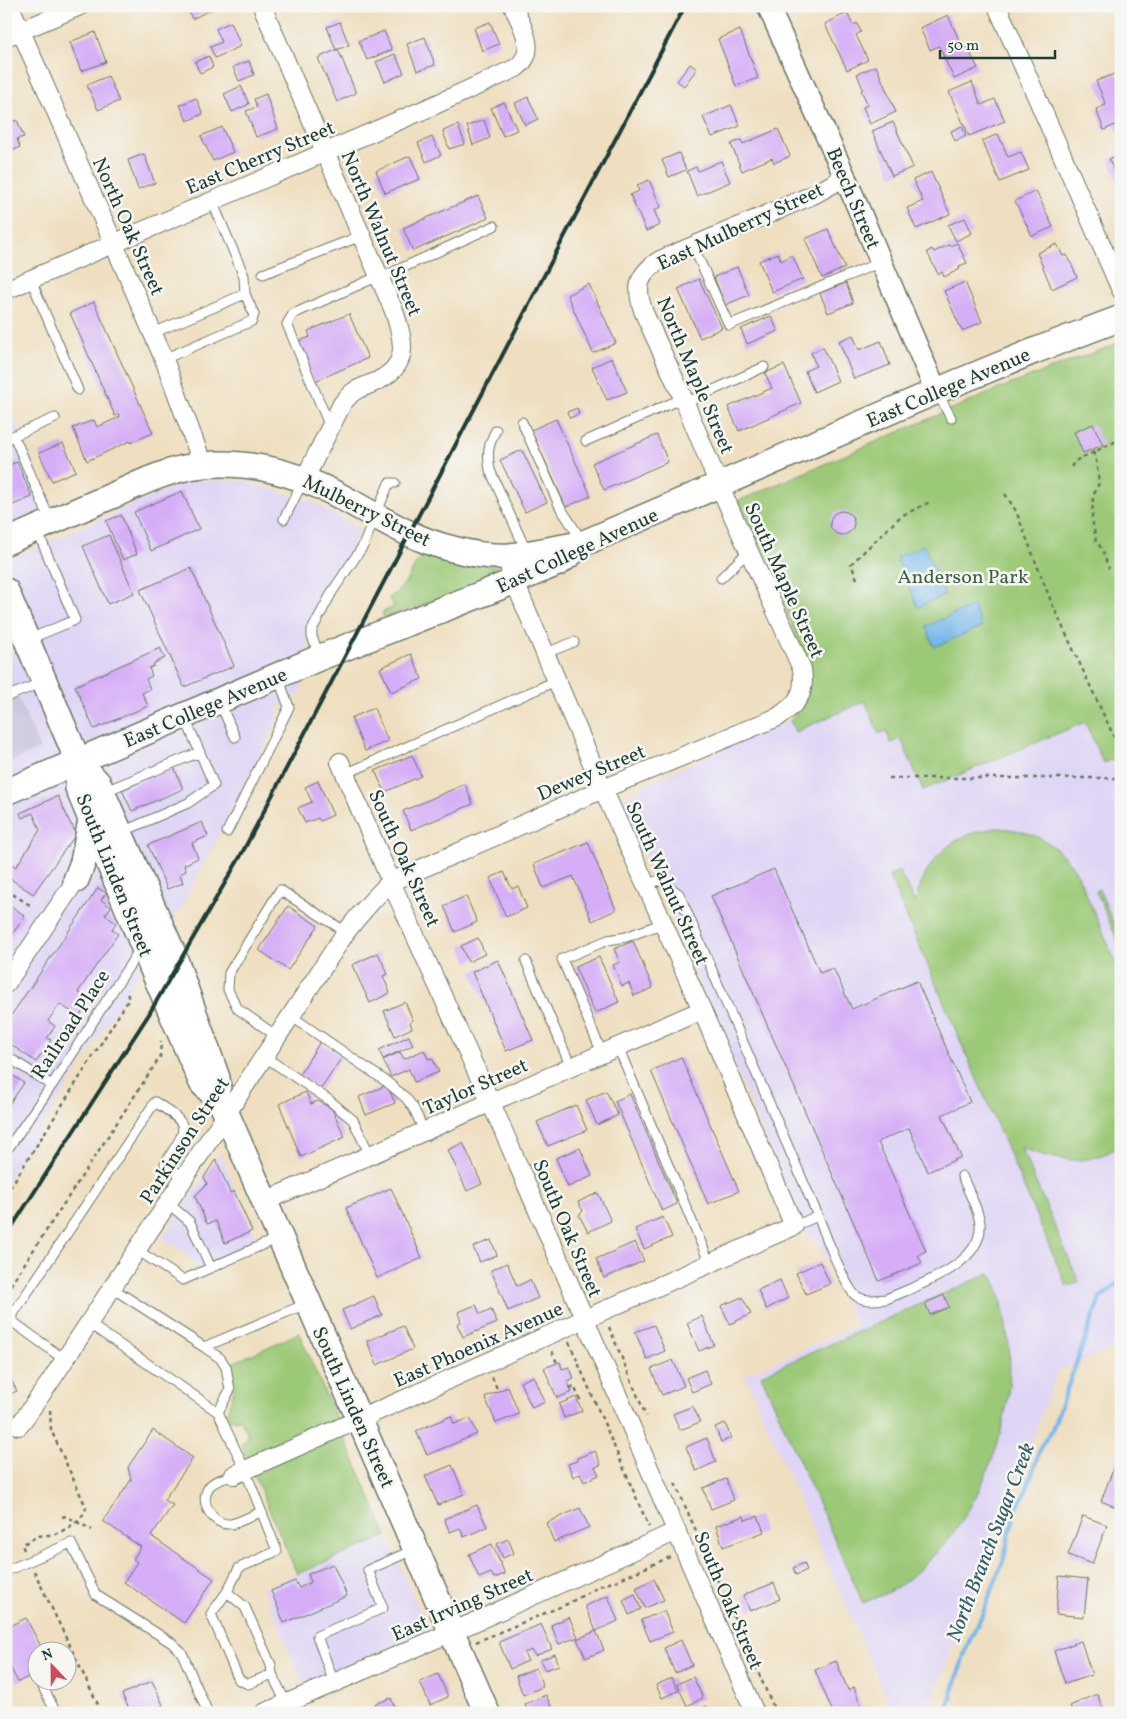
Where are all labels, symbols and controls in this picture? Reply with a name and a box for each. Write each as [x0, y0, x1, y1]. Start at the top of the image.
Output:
scale bar [940, 28, 1054, 60]
text: 50 m [947, 36, 979, 57]
street label: East Cherry Street [182, 115, 340, 203]
street label: Beech Street [818, 144, 886, 254]
street label: North Walnut Street [333, 147, 428, 321]
street label: North Oak Street [84, 153, 170, 300]
street label: East Mulberry Street [653, 177, 829, 279]
street label: North Maple Street [648, 293, 740, 459]
street label: East College Avenue [862, 342, 1035, 436]
street label: Mulberry Street [297, 469, 435, 555]
street label: South Maple Street [736, 499, 830, 663]
street label: East College Avenue [492, 502, 663, 602]
park label: Anderson Park [897, 564, 1029, 592]
street label: East College Avenue [119, 662, 292, 756]
street label: Dewey Street [533, 738, 650, 809]
street label: South Oak Street [360, 786, 446, 932]
street label: South Linden Street [68, 790, 159, 962]
street label: South Walnut Street [617, 797, 715, 970]
street label: Railroad Place [26, 965, 118, 1086]
street label: Taylor Street [419, 1052, 533, 1123]
street label: Parkinson Street [134, 1072, 237, 1210]
street label: South Oak Street [524, 1155, 608, 1302]
street label: East Phoenix Avenue [390, 1296, 568, 1396]
street label: South Linden Street [304, 1323, 400, 1493]
water label: North Branch Sugar Creek [940, 1438, 1043, 1646]
street label: South Oak Street [685, 1527, 769, 1674]
street label: East Irving Street [388, 1562, 538, 1650]
north arrow [28, 1642, 78, 1692]
text: N [39, 1645, 56, 1666]

